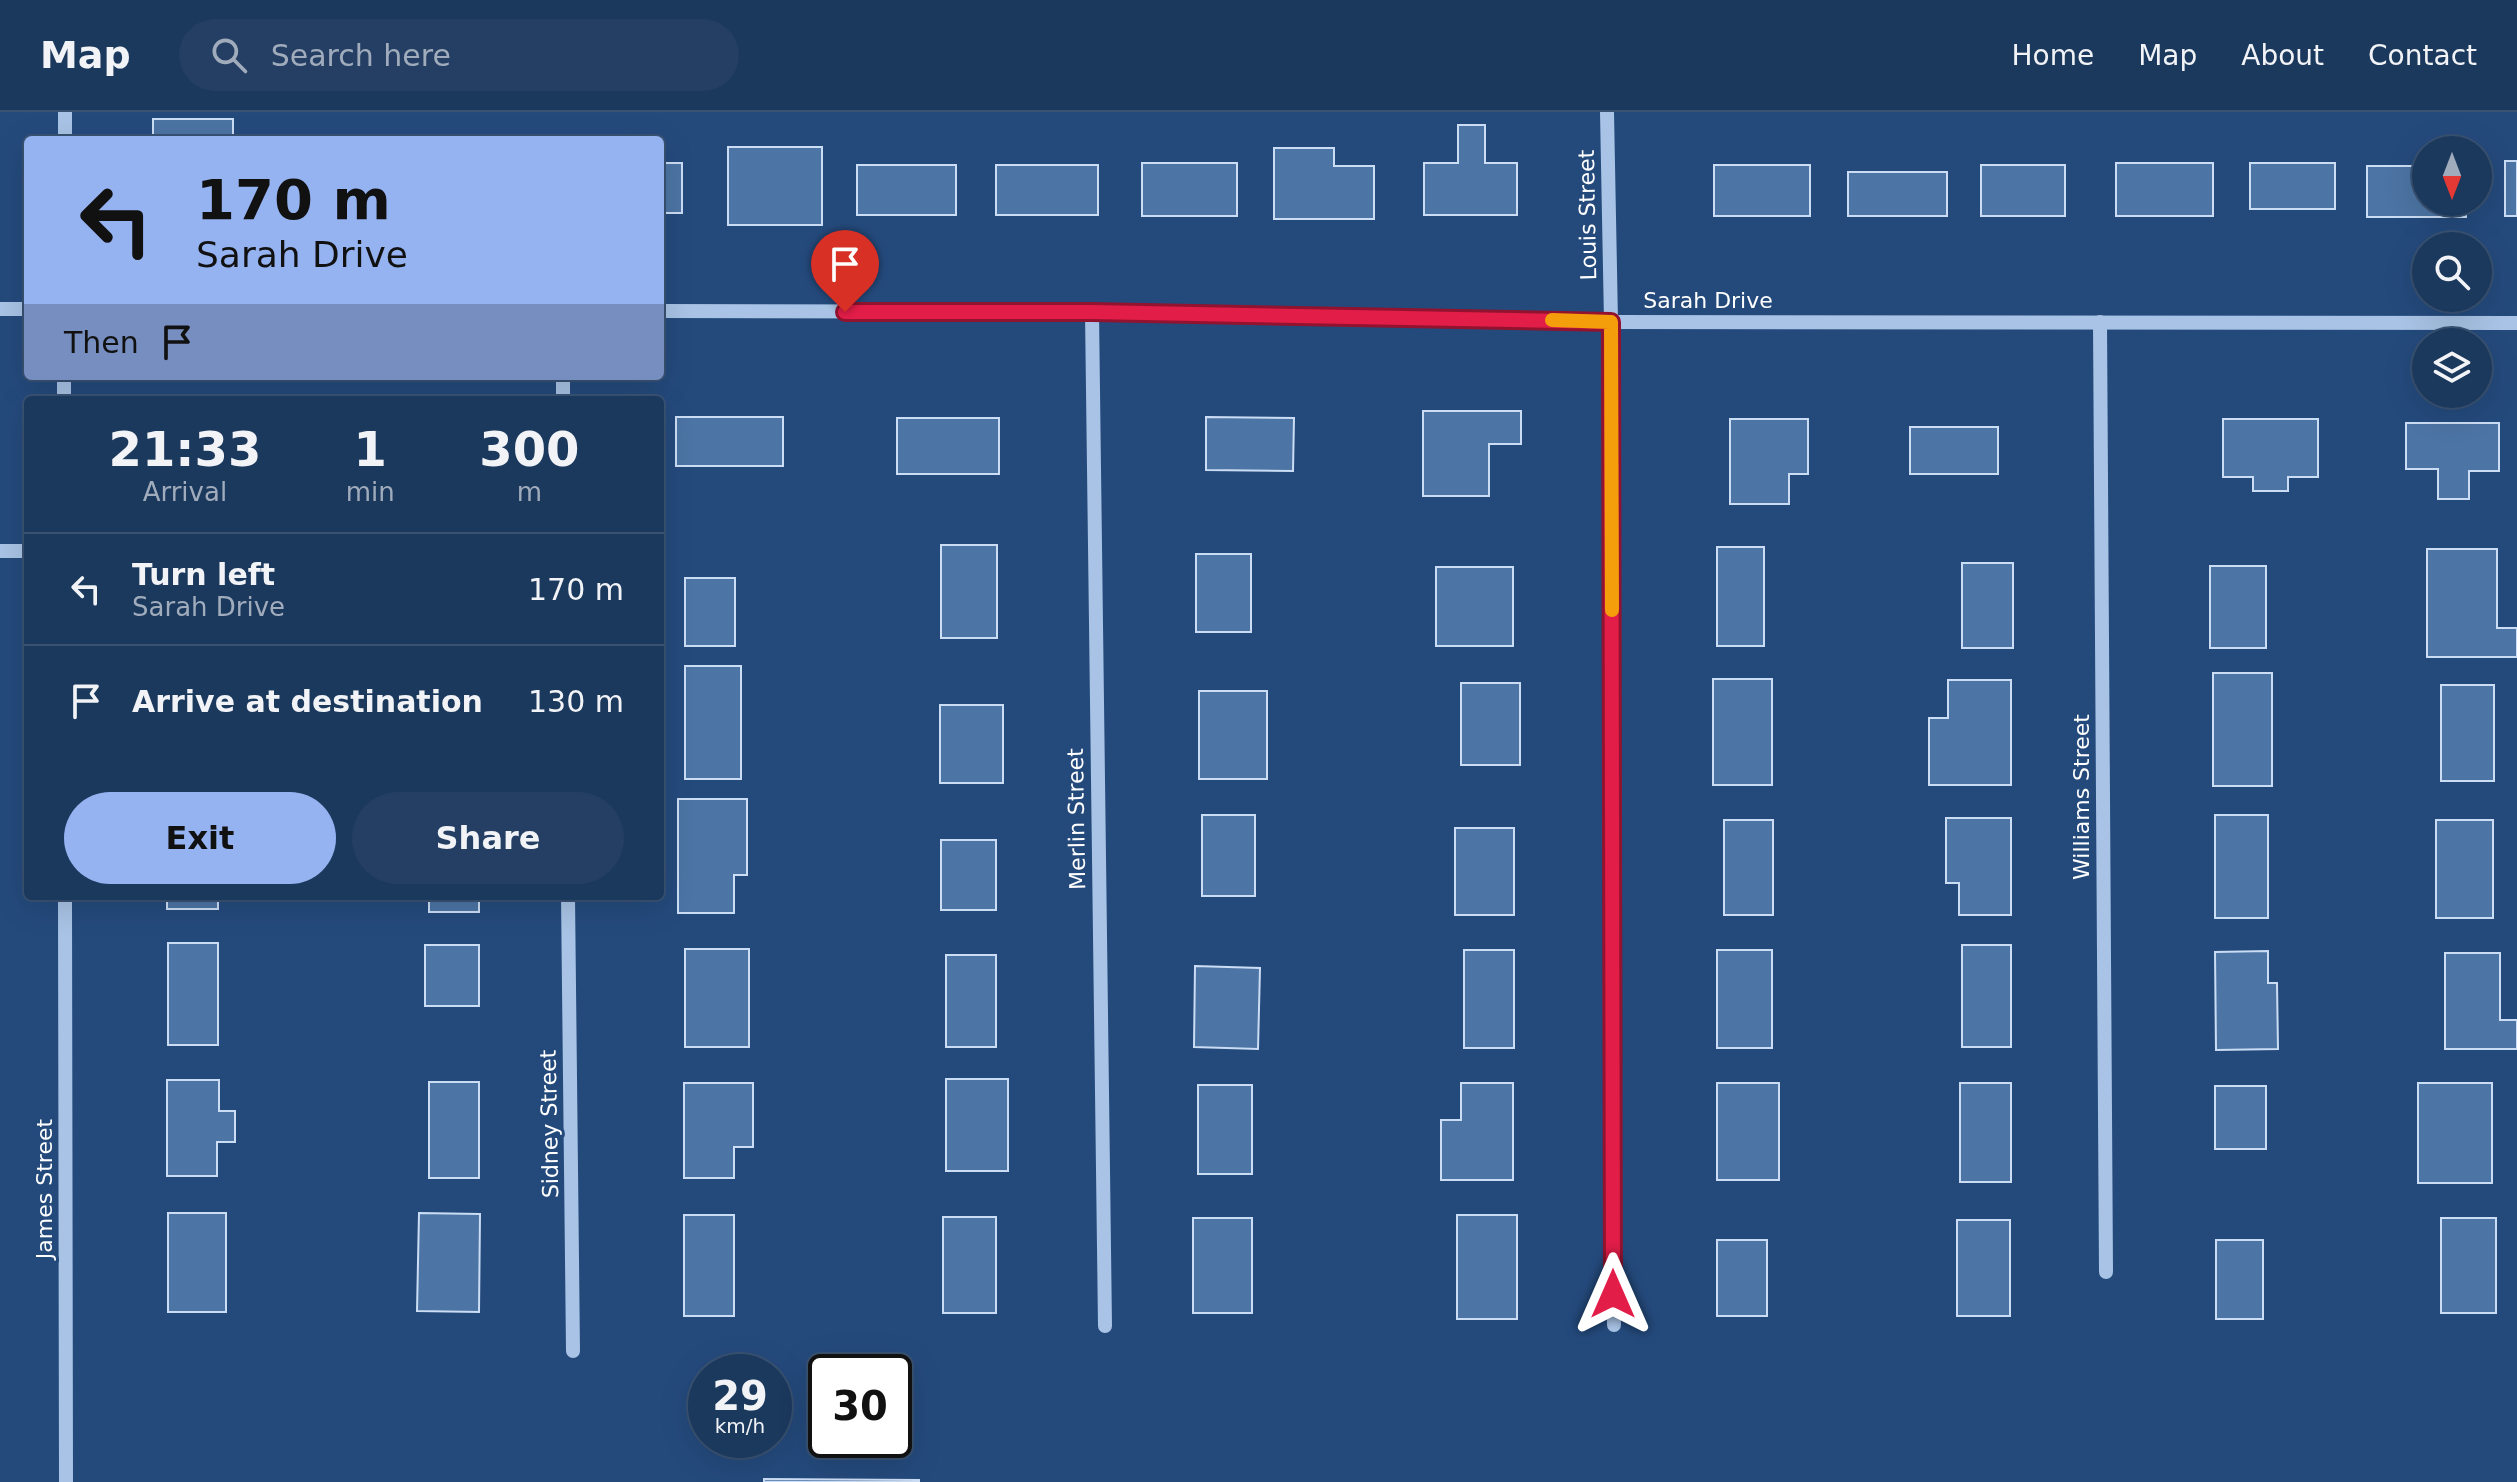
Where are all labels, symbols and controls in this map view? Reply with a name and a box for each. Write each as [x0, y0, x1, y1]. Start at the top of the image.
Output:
search box [179, 19, 739, 91]
text: Map [40, 33, 131, 77]
icon: search [207, 33, 251, 77]
text: Search here [271, 38, 451, 73]
text: Home [2011, 39, 2094, 72]
text: Map [2138, 39, 2197, 72]
text: About [2241, 39, 2324, 72]
text: Contact [2368, 39, 2477, 72]
north arrow [2412, 136, 2492, 216]
map controls [2412, 136, 2492, 408]
street label: Louis Street [1574, 149, 1601, 281]
text: 170 m [196, 167, 391, 232]
icon: left [64, 168, 168, 272]
pin [811, 230, 879, 312]
button: search [2412, 232, 2492, 312]
text: Sarah Drive [196, 234, 408, 275]
icon: arrive [823, 242, 867, 286]
street label: Sarah Drive [1643, 288, 1773, 313]
icon: arrive [155, 320, 199, 364]
text: Then [64, 325, 139, 360]
button: layers [2412, 328, 2492, 408]
text: 21:33 [108, 421, 261, 477]
text: 1 [354, 421, 387, 477]
text: 300 [479, 421, 579, 477]
text: Arrival [143, 477, 227, 507]
text: min [346, 477, 395, 507]
text: m [517, 477, 542, 507]
text: Turn left [132, 557, 275, 592]
icon: left [64, 567, 108, 611]
text: 170 m [528, 572, 624, 607]
text: Sarah Drive [132, 592, 285, 622]
icon: arrive [64, 679, 108, 723]
text: Arrive at destination [132, 684, 483, 719]
text: 130 m [528, 684, 624, 719]
street label: Williams Street [2069, 714, 2094, 880]
street label: Merlin Street [1063, 748, 1090, 890]
button: Exit [64, 792, 336, 884]
button: Share [352, 792, 624, 884]
street label: Sidney Street [536, 1049, 563, 1198]
street label: James Street [32, 1119, 57, 1261]
position arrow [1571, 1252, 1655, 1336]
speed limit sign: 30 [808, 1354, 912, 1458]
text: 29 [712, 1373, 768, 1419]
text: km/h [715, 1414, 765, 1438]

